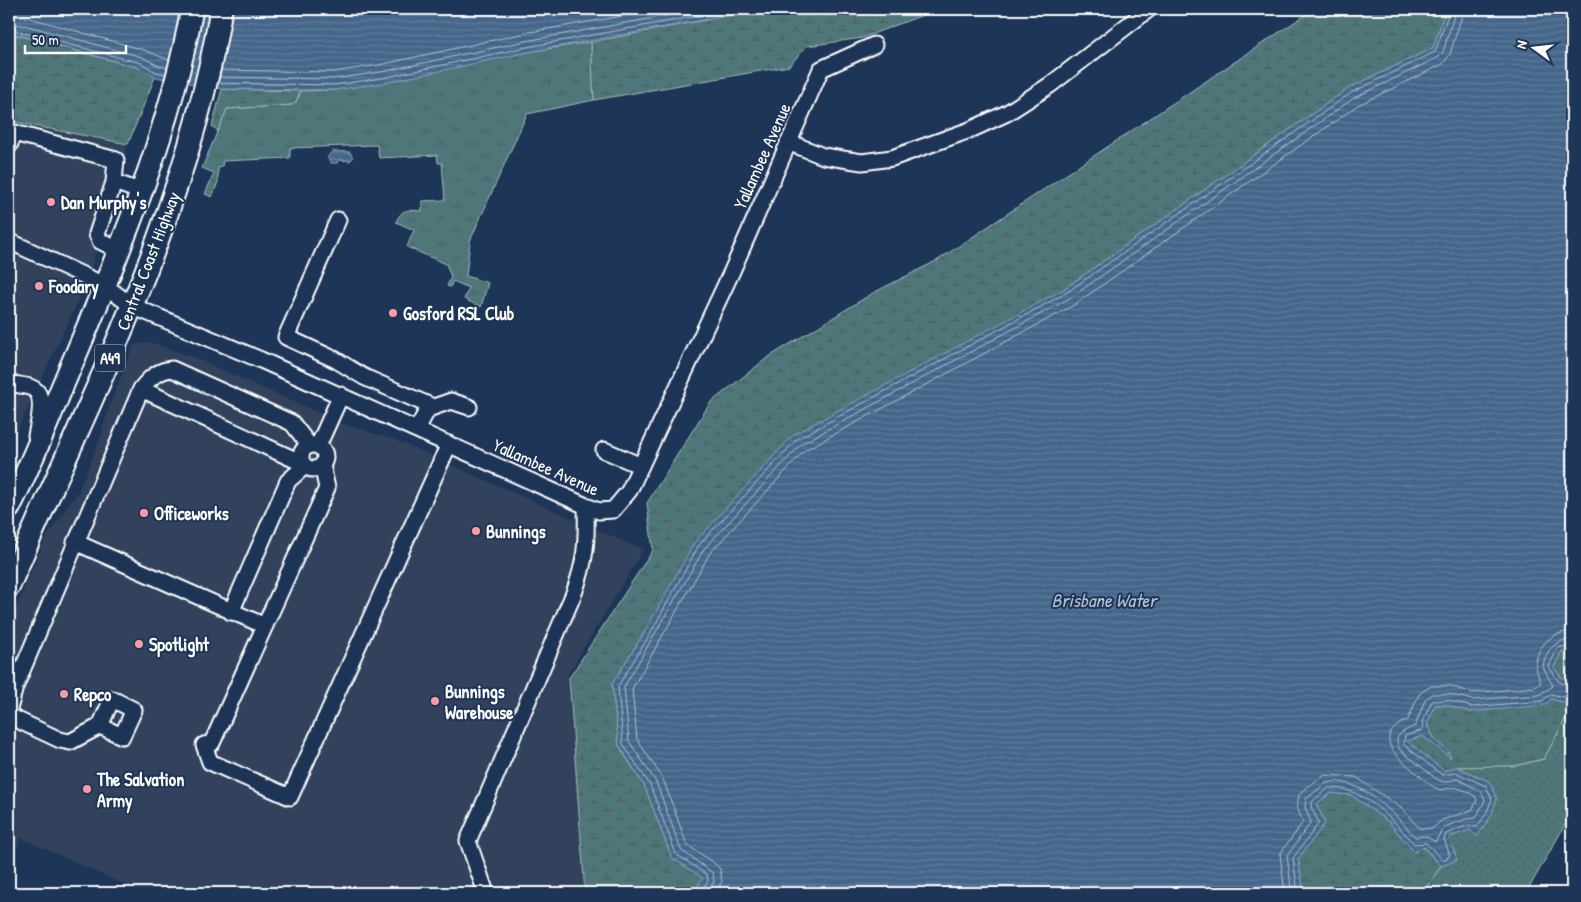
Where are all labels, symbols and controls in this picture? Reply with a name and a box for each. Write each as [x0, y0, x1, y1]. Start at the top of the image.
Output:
scale bar [25, 22, 126, 54]
north arrow [1508, 22, 1558, 72]
text: 50 m [32, 29, 59, 50]
text: N [1511, 38, 1531, 51]
street label: Yallambee Avenue [727, 99, 797, 213]
street label: Central Coast Highway [110, 188, 186, 334]
place label: Dan Murphy's [61, 190, 147, 216]
marker: Dan Murphy's [45, 196, 57, 208]
place label: Foodary [48, 274, 99, 300]
marker: Foodary [33, 280, 45, 292]
place label: Gosford RSL Club [403, 301, 515, 326]
marker: Gosford RSL Club [387, 307, 399, 319]
road number: A49 [95, 344, 125, 372]
street label: Yallambee Avenue [489, 432, 603, 502]
place label: Officeworks [154, 501, 229, 526]
marker: Officeworks [138, 507, 150, 519]
place label: Bunnings [486, 519, 546, 545]
marker: Bunnings [470, 525, 482, 537]
water label: Brisbane Water [1052, 587, 1159, 613]
place label: Spotlight [149, 632, 210, 658]
marker: Spotlight [133, 638, 145, 650]
place label: Bunnings Warehouse [445, 679, 514, 725]
place label: Repco [74, 682, 112, 708]
marker: Repco [58, 688, 70, 700]
marker: Bunnings Warehouse [429, 695, 441, 707]
place label: The Salvation Army [96, 767, 184, 814]
marker: The Salvation Army [81, 783, 93, 795]

